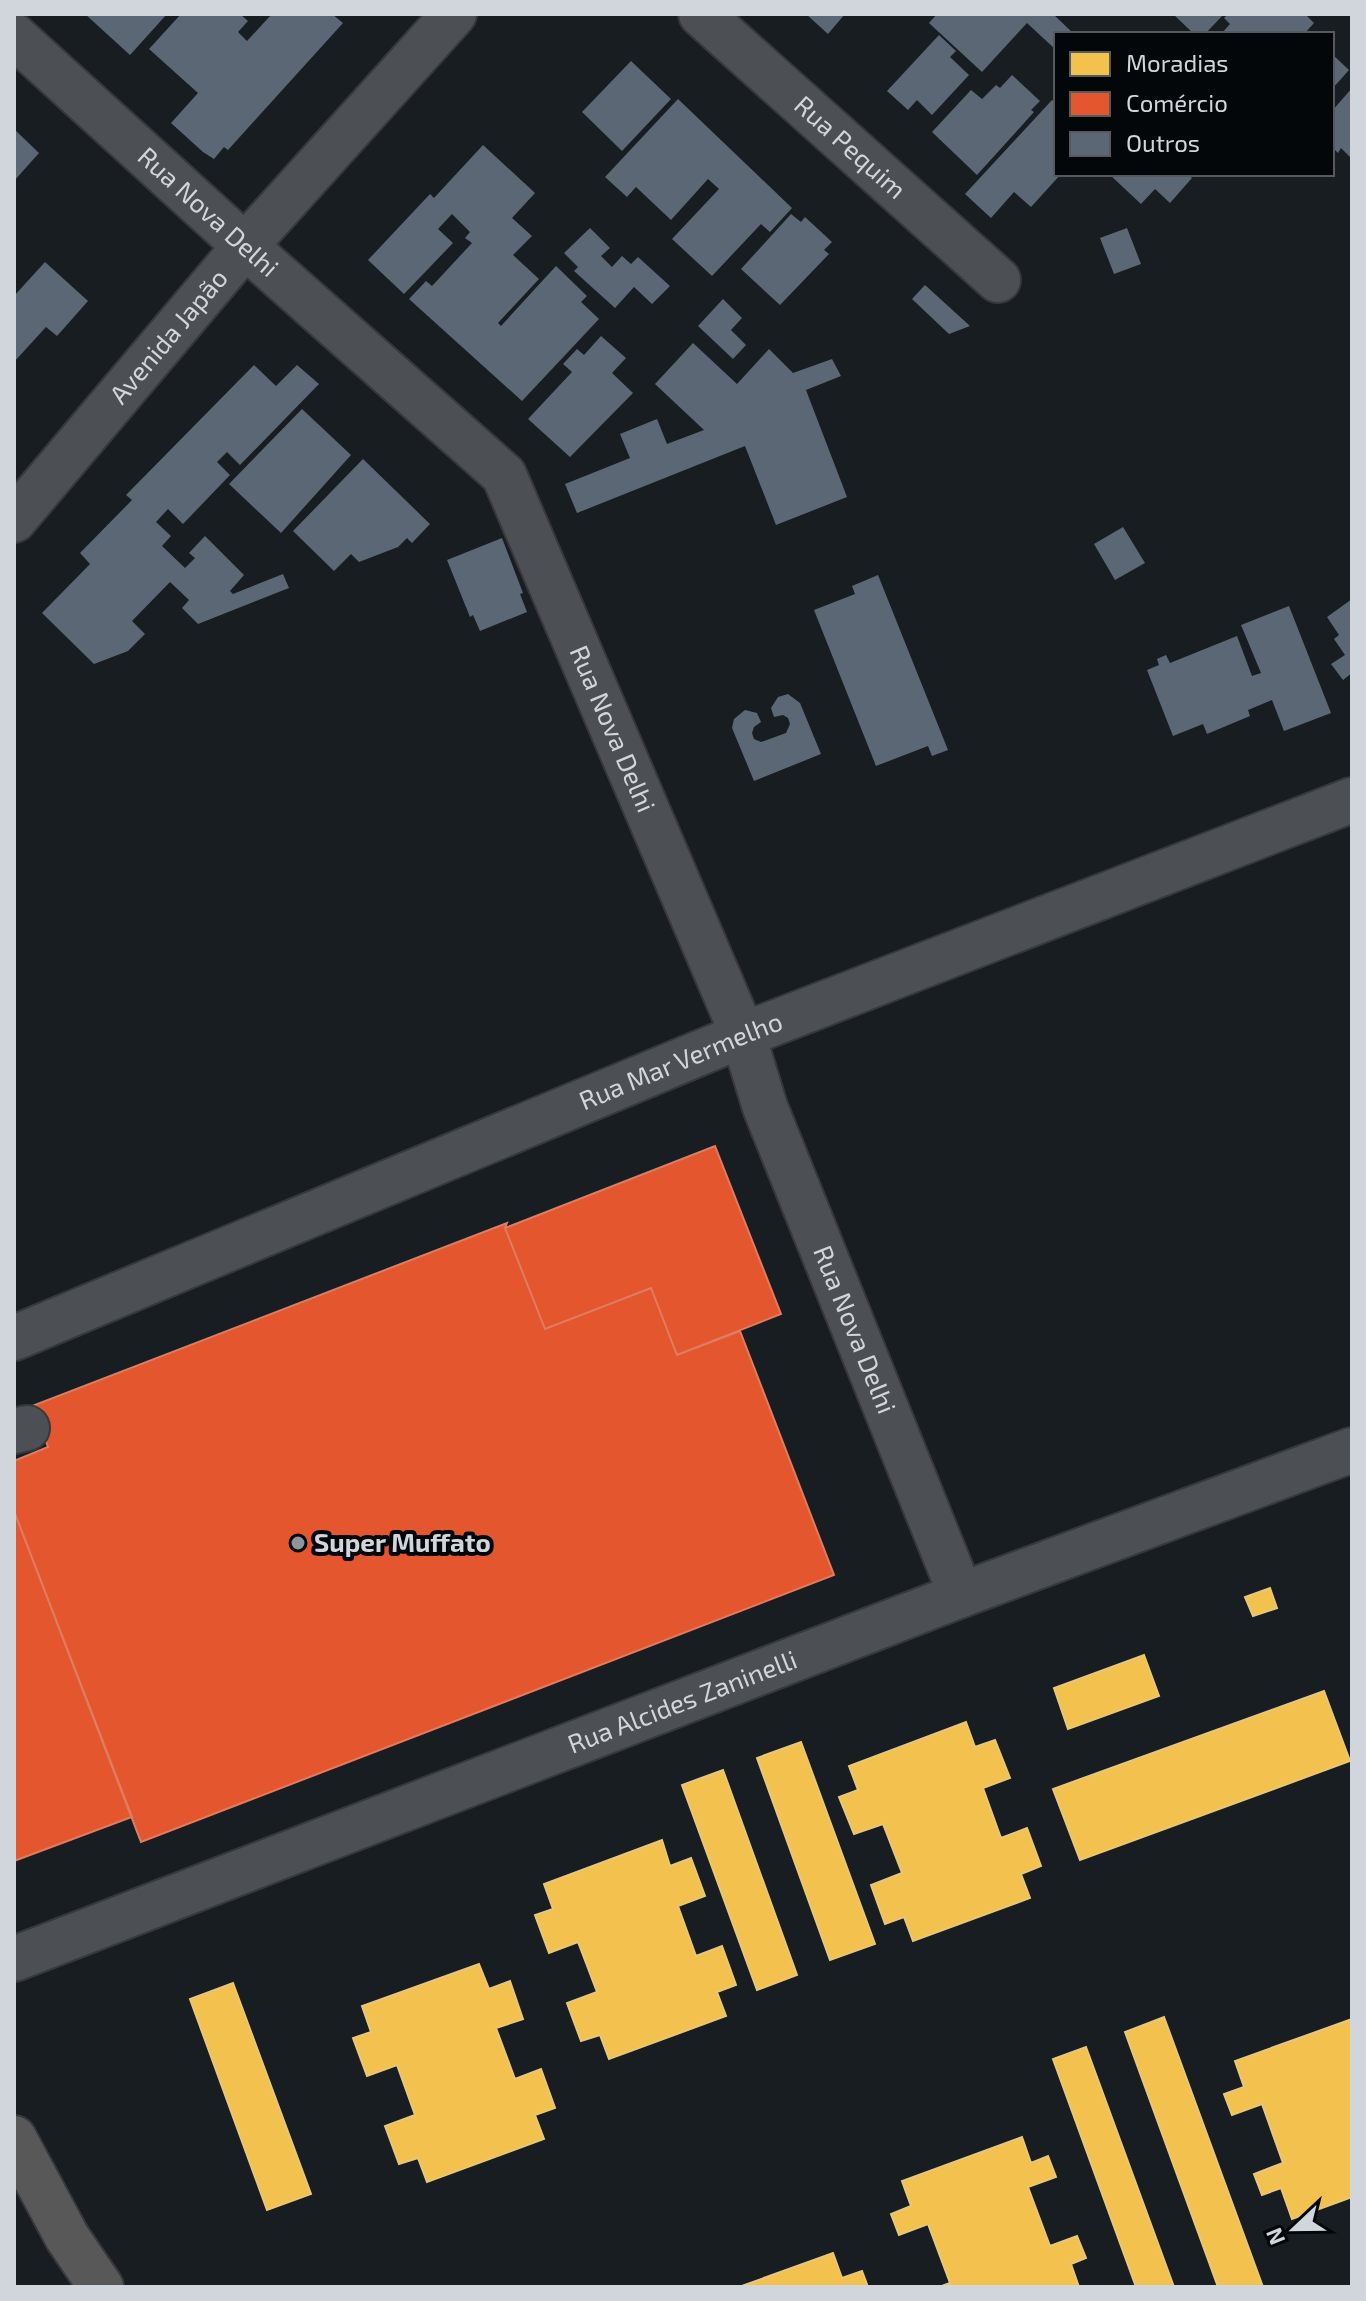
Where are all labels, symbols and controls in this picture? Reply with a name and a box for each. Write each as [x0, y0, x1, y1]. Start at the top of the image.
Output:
legend [1054, 32, 1334, 176]
text: Moradias [1126, 48, 1229, 77]
street label: Rua Pequim [789, 88, 913, 204]
text: Comércio [1126, 88, 1228, 117]
text: Outros [1126, 128, 1200, 157]
street label: Rua Nova Delhi [132, 140, 285, 282]
street label: Avenida Japão [102, 262, 233, 409]
street label: Rua Nova Delhi [565, 640, 663, 816]
street label: Rua Mar Vermelho [574, 1004, 786, 1115]
street label: Rua Nova Delhi [808, 1241, 903, 1418]
place label: Super Muffato [314, 1526, 491, 1557]
marker: Super Muffato [289, 1534, 307, 1552]
street label: Rua Alcides Zaninelli [563, 1643, 801, 1759]
north arrow [1254, 2189, 1334, 2269]
text: N [1259, 2225, 1290, 2249]

